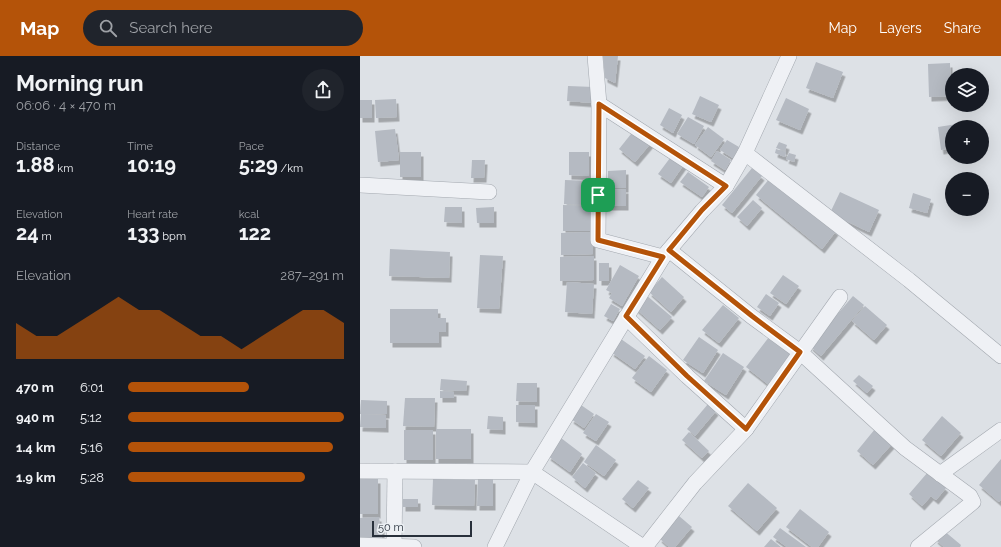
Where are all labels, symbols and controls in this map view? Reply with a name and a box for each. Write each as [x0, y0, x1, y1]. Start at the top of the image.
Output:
search box [83, 10, 363, 46]
text: Map [20, 17, 59, 39]
icon: search [97, 17, 119, 39]
text: Search here [129, 19, 213, 37]
text: Map [829, 20, 857, 36]
text: Layers [879, 20, 922, 36]
text: Share [944, 20, 981, 36]
map controls [945, 68, 989, 216]
button: layers [945, 68, 989, 112]
button: share [302, 69, 344, 111]
text: Morning run [16, 70, 144, 96]
text: 06:06 · 4 × 470 m [16, 98, 116, 113]
button: + [945, 120, 989, 164]
text: Distance [16, 140, 60, 153]
text: Time [127, 140, 153, 153]
text: Pace [239, 140, 264, 153]
text: 1.88 [16, 153, 55, 177]
text: 10:19 [127, 153, 176, 177]
text: 5:29 [239, 153, 278, 177]
text: km [55, 162, 73, 175]
text: /km [278, 162, 303, 175]
button: − [945, 172, 989, 216]
pin [581, 178, 615, 212]
icon: arrive [587, 184, 609, 206]
text: Elevation [16, 208, 63, 221]
text: Heart rate [127, 208, 178, 221]
text: kcal [239, 208, 259, 221]
text: 24 [16, 221, 39, 245]
text: 133 [127, 221, 160, 245]
text: 122 [239, 221, 271, 245]
text: m [39, 230, 52, 243]
text: bpm [160, 230, 186, 243]
text: Elevation [16, 268, 71, 283]
text: 287–291 m [280, 268, 344, 283]
text: 470 m [16, 380, 54, 395]
text: 6:01 [80, 380, 104, 395]
text: 940 m [16, 410, 54, 425]
text: 5:12 [80, 410, 102, 425]
text: 1.4 km [16, 440, 55, 455]
text: 5:16 [80, 440, 103, 455]
text: 1.9 km [16, 470, 55, 485]
text: 5:28 [80, 470, 104, 485]
scale bar [372, 519, 472, 538]
text: 50 m [378, 521, 404, 534]

